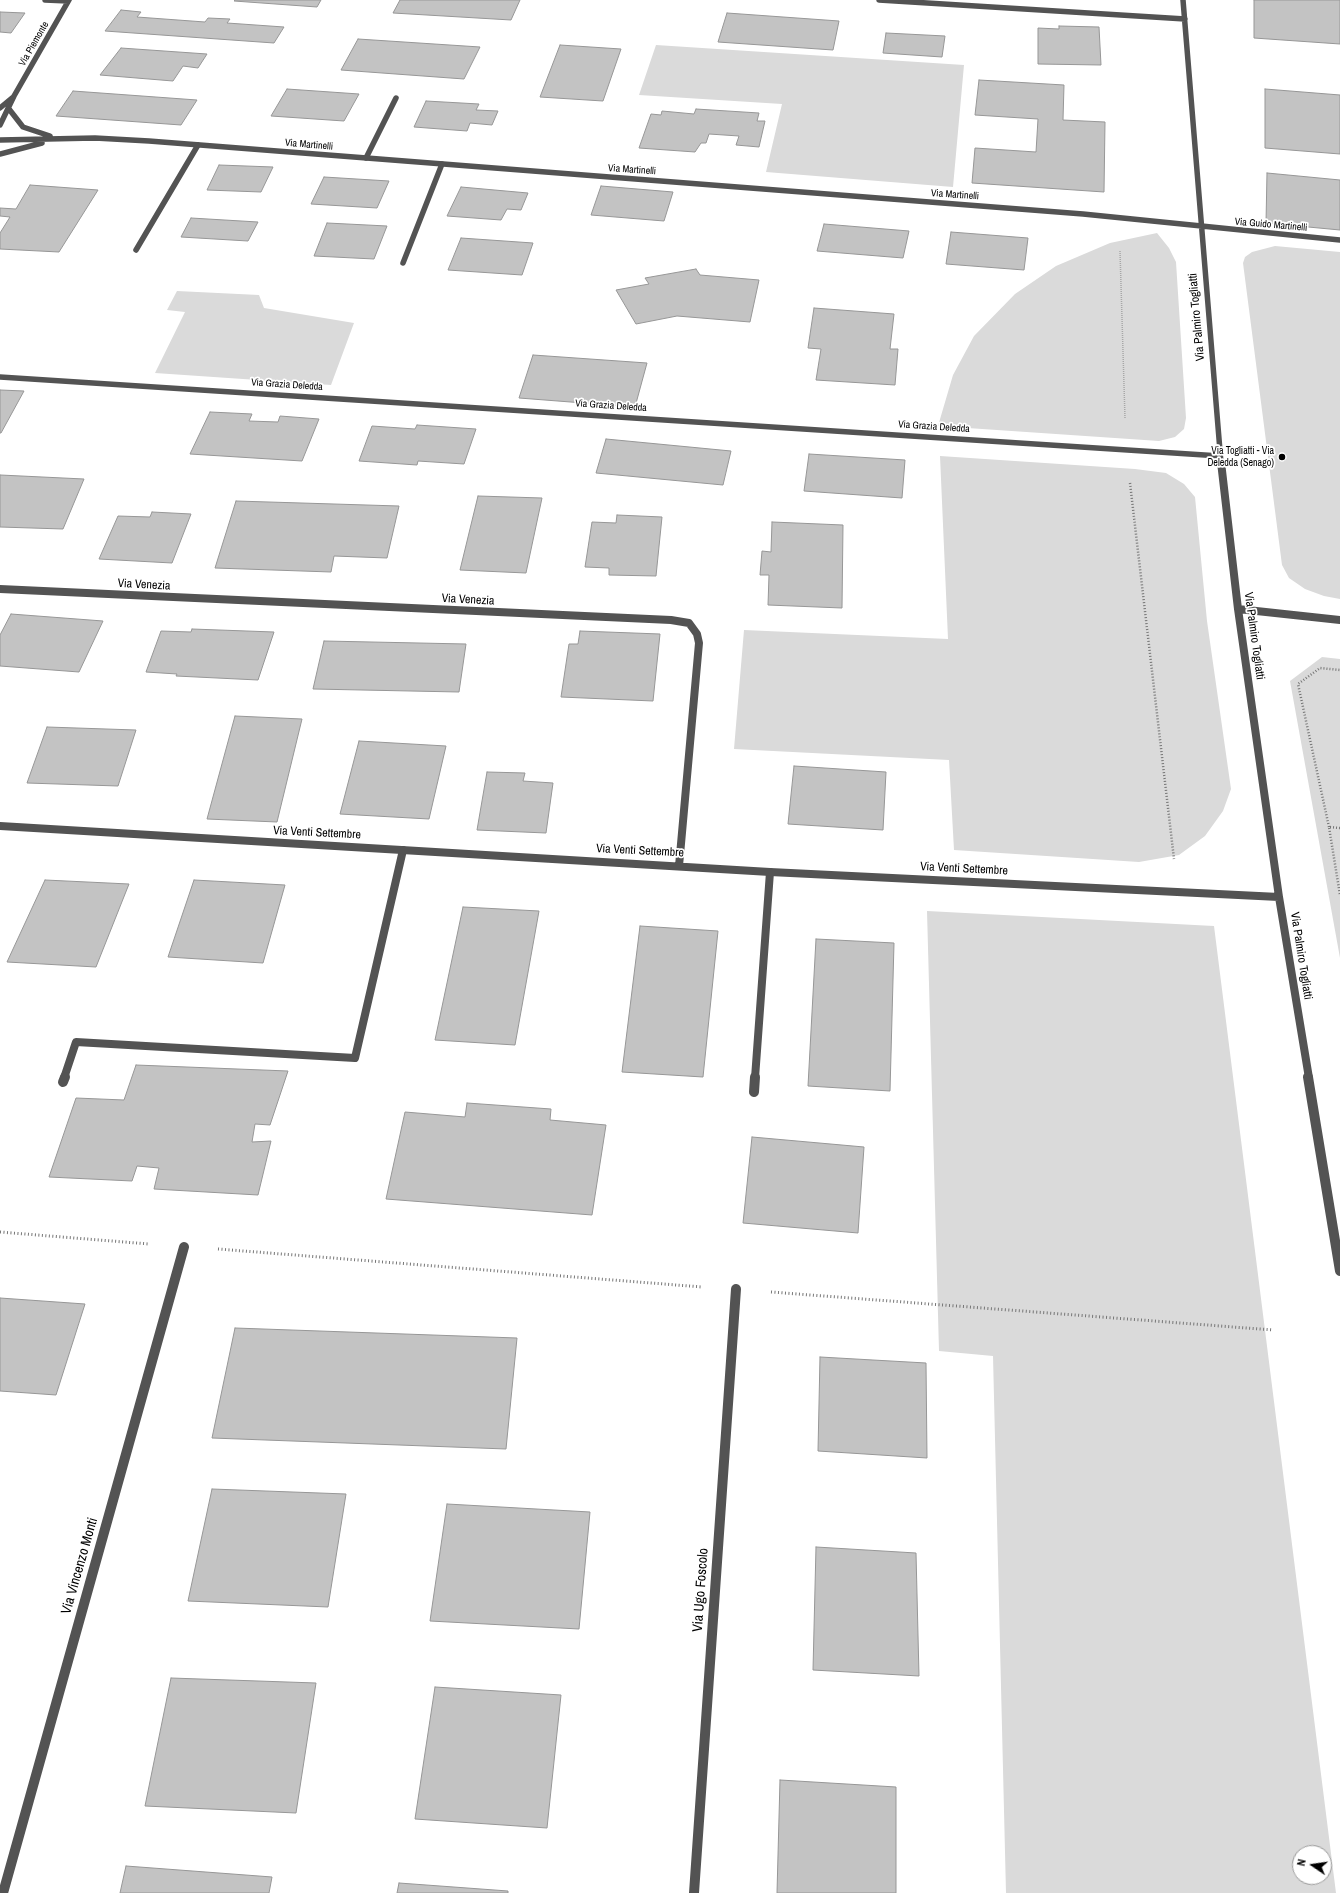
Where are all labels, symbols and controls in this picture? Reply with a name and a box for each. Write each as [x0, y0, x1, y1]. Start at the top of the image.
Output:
street label: Via Piemonte [16, 20, 52, 68]
street label: Via Martinelli [284, 137, 334, 153]
street label: Via Martinelli [608, 162, 656, 178]
street label: Via Martinelli [931, 187, 979, 203]
street label: Via Guido Martinelli [1234, 216, 1308, 234]
street label: Via Palmiro Togliatti [1186, 272, 1208, 362]
street label: Via Grazia Deledda [251, 377, 323, 393]
street label: Via Grazia Deledda [575, 398, 647, 414]
street label: Via Grazia Deledda [898, 419, 970, 435]
place label: Via Togliatti - Via Deledda (Senago) [1207, 445, 1274, 468]
marker: Via Togliatti - Via Deledda (Senago) [1277, 452, 1287, 462]
street label: Via Venezia [117, 576, 171, 594]
street label: Via Venezia [441, 591, 495, 609]
street label: Via Palmiro Togliatti [1241, 591, 1267, 681]
street label: Via Venti Settembre [273, 824, 361, 842]
street label: Via Venti Settembre [596, 842, 684, 860]
street label: Via Venti Settembre [920, 860, 1008, 878]
street label: Via Palmiro Togliatti [1287, 911, 1315, 1001]
street label: Via Vincenzo Monti [58, 1516, 102, 1616]
street label: Via Ugo Foscolo [690, 1547, 712, 1633]
north arrow [1292, 1845, 1332, 1885]
text: N [1294, 1858, 1309, 1867]

